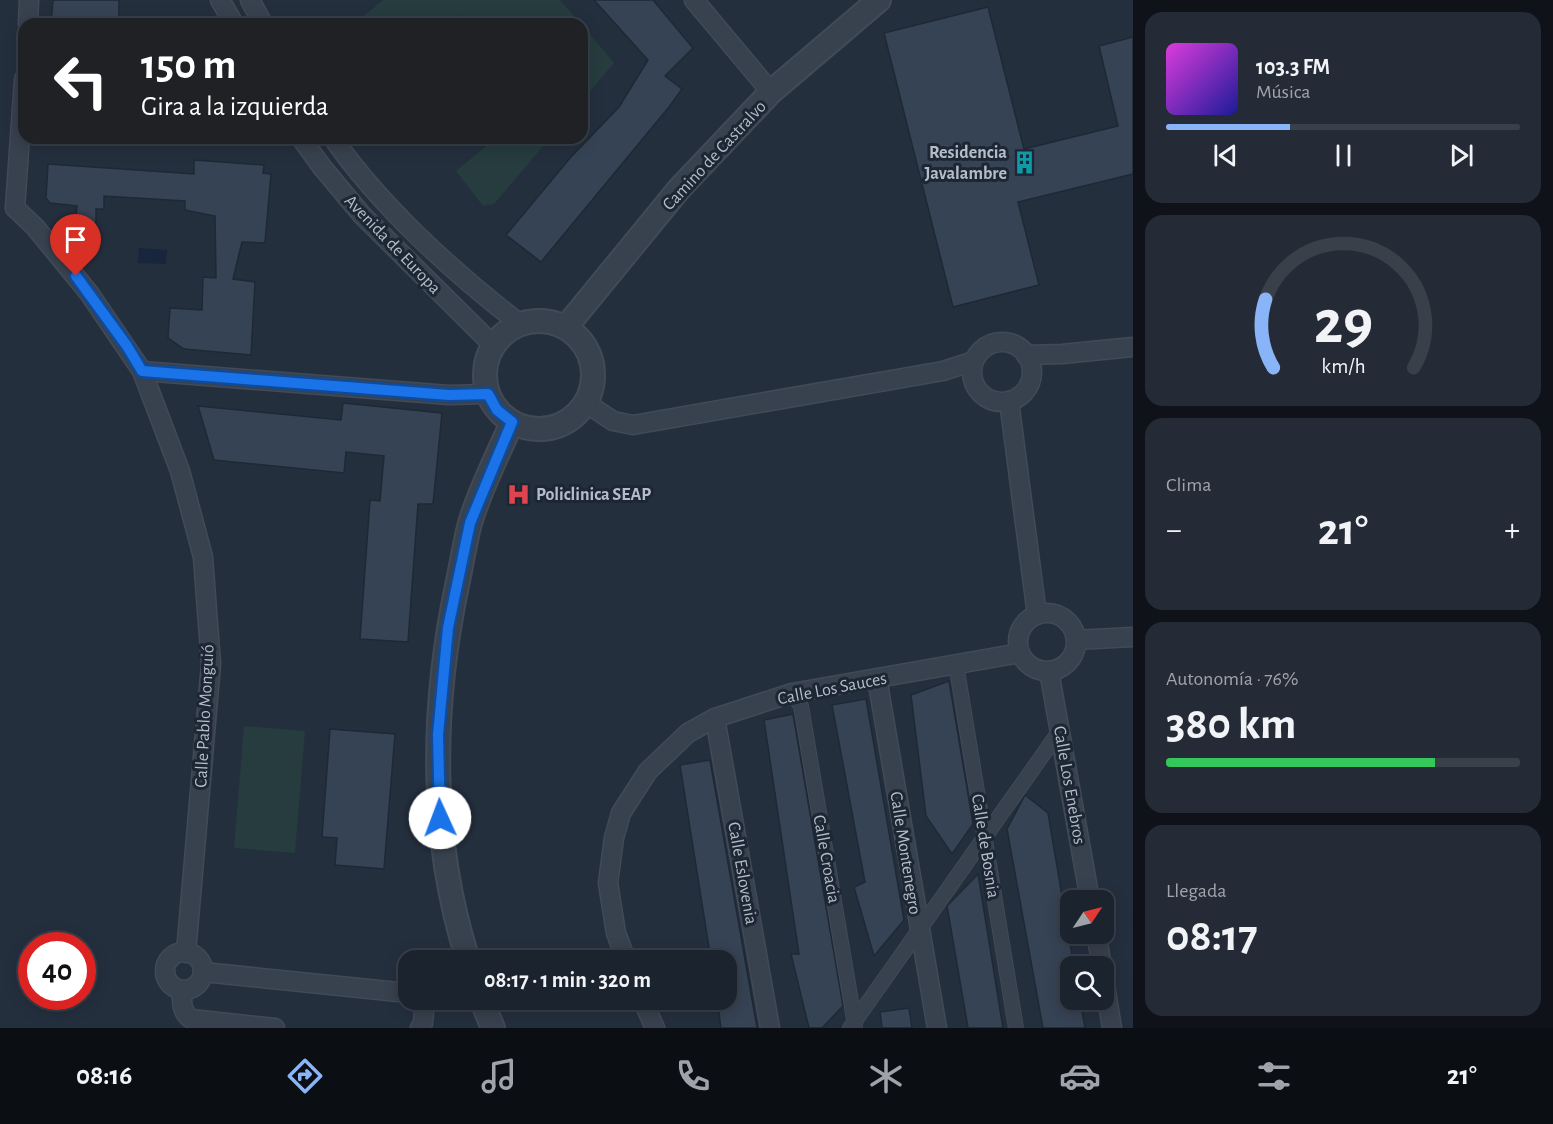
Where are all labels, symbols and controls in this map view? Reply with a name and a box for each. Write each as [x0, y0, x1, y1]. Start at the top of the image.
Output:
icon: left [42, 42, 120, 120]
text: 150 m [141, 44, 236, 86]
text: 103.3 FM [1256, 56, 1330, 78]
text: Música [1256, 82, 1311, 102]
text: Gira a la izquierda [141, 93, 329, 120]
street label: Camino de Castralvo [660, 97, 770, 214]
icon: previous [1209, 139, 1242, 172]
icon: pause [1327, 139, 1360, 172]
icon: next [1445, 139, 1478, 172]
place label: Residencia Javalambre [924, 144, 1007, 183]
building icon: Residencia Javalambre [1012, 149, 1038, 175]
street label: Avenida de Europa [341, 192, 444, 298]
pin [50, 214, 101, 276]
icon: arrive [59, 223, 92, 256]
text: 29 [1313, 292, 1373, 354]
text: km/h [1321, 356, 1365, 377]
text: Clima [1166, 475, 1211, 495]
hospital icon: Policlinica SEAP [505, 481, 531, 507]
place label: Policlinica SEAP [536, 486, 651, 504]
text: 21° [1318, 508, 1368, 553]
text: − [1166, 514, 1182, 547]
text: + [1504, 514, 1520, 547]
street label: Calle Pablo Monguió [192, 644, 218, 788]
text: Autonomía · 76% [1166, 669, 1299, 689]
street label: Calle Los Sauces [776, 670, 888, 708]
text: 380 km [1166, 702, 1296, 747]
street label: Calle Los Enebros [1050, 725, 1088, 846]
position arrow [408, 786, 472, 850]
street label: Calle Montenegro [886, 790, 924, 916]
street label: Calle de Bosnia [968, 793, 1002, 900]
street label: Calle Croacia [809, 814, 843, 905]
street label: Calle Eslovenia [724, 820, 760, 926]
text: Llegada [1166, 881, 1227, 901]
north arrow [1060, 890, 1114, 944]
map controls [1060, 890, 1114, 1010]
text: 08:17 [1166, 914, 1258, 959]
speed limit sign: 40 [18, 932, 96, 1010]
button: search [1060, 956, 1114, 1010]
text: 08:17 · 1 min · 320 m [484, 969, 651, 991]
icon: directions [284, 1055, 326, 1097]
icon: music [478, 1055, 520, 1097]
icon: phone [672, 1055, 714, 1097]
icon: climate [865, 1055, 907, 1097]
icon: car [1059, 1055, 1101, 1097]
icon: filters [1253, 1055, 1295, 1097]
text: 08:16 [76, 1062, 132, 1089]
text: 21° [1447, 1062, 1477, 1089]

